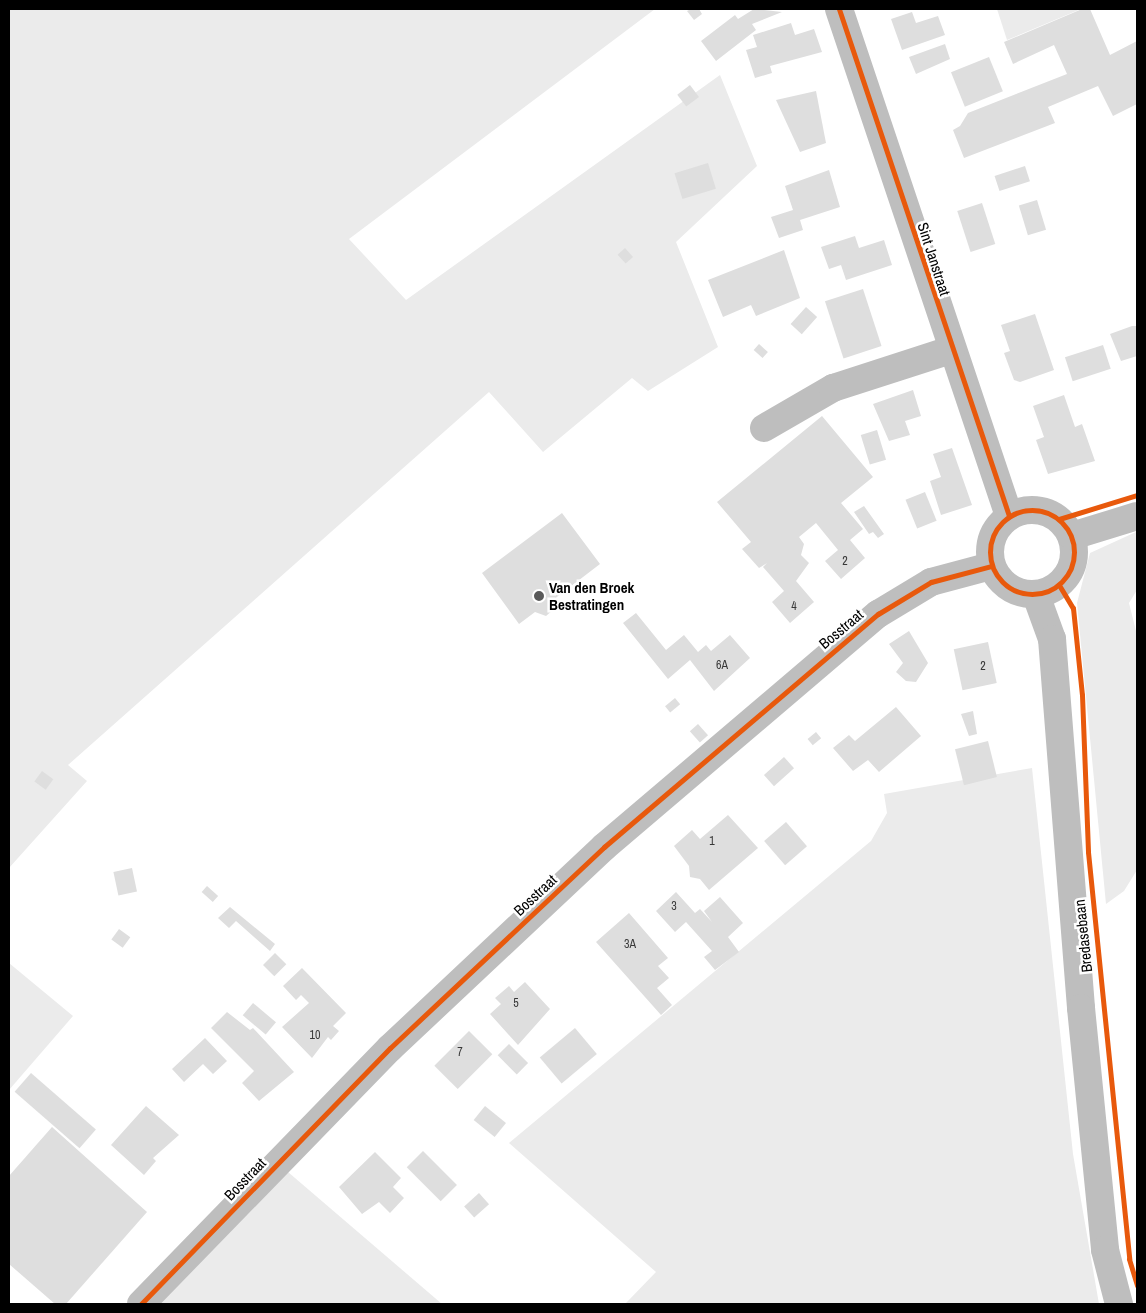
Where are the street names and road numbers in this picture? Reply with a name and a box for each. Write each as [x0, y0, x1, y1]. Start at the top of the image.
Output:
street label: Sint Janstraat [914, 220, 954, 298]
street label: Bosstraat [815, 605, 867, 653]
street label: Bosstraat [510, 871, 560, 919]
street label: Bredasebaan [1070, 899, 1096, 973]
street label: Bosstraat [220, 1154, 270, 1204]

